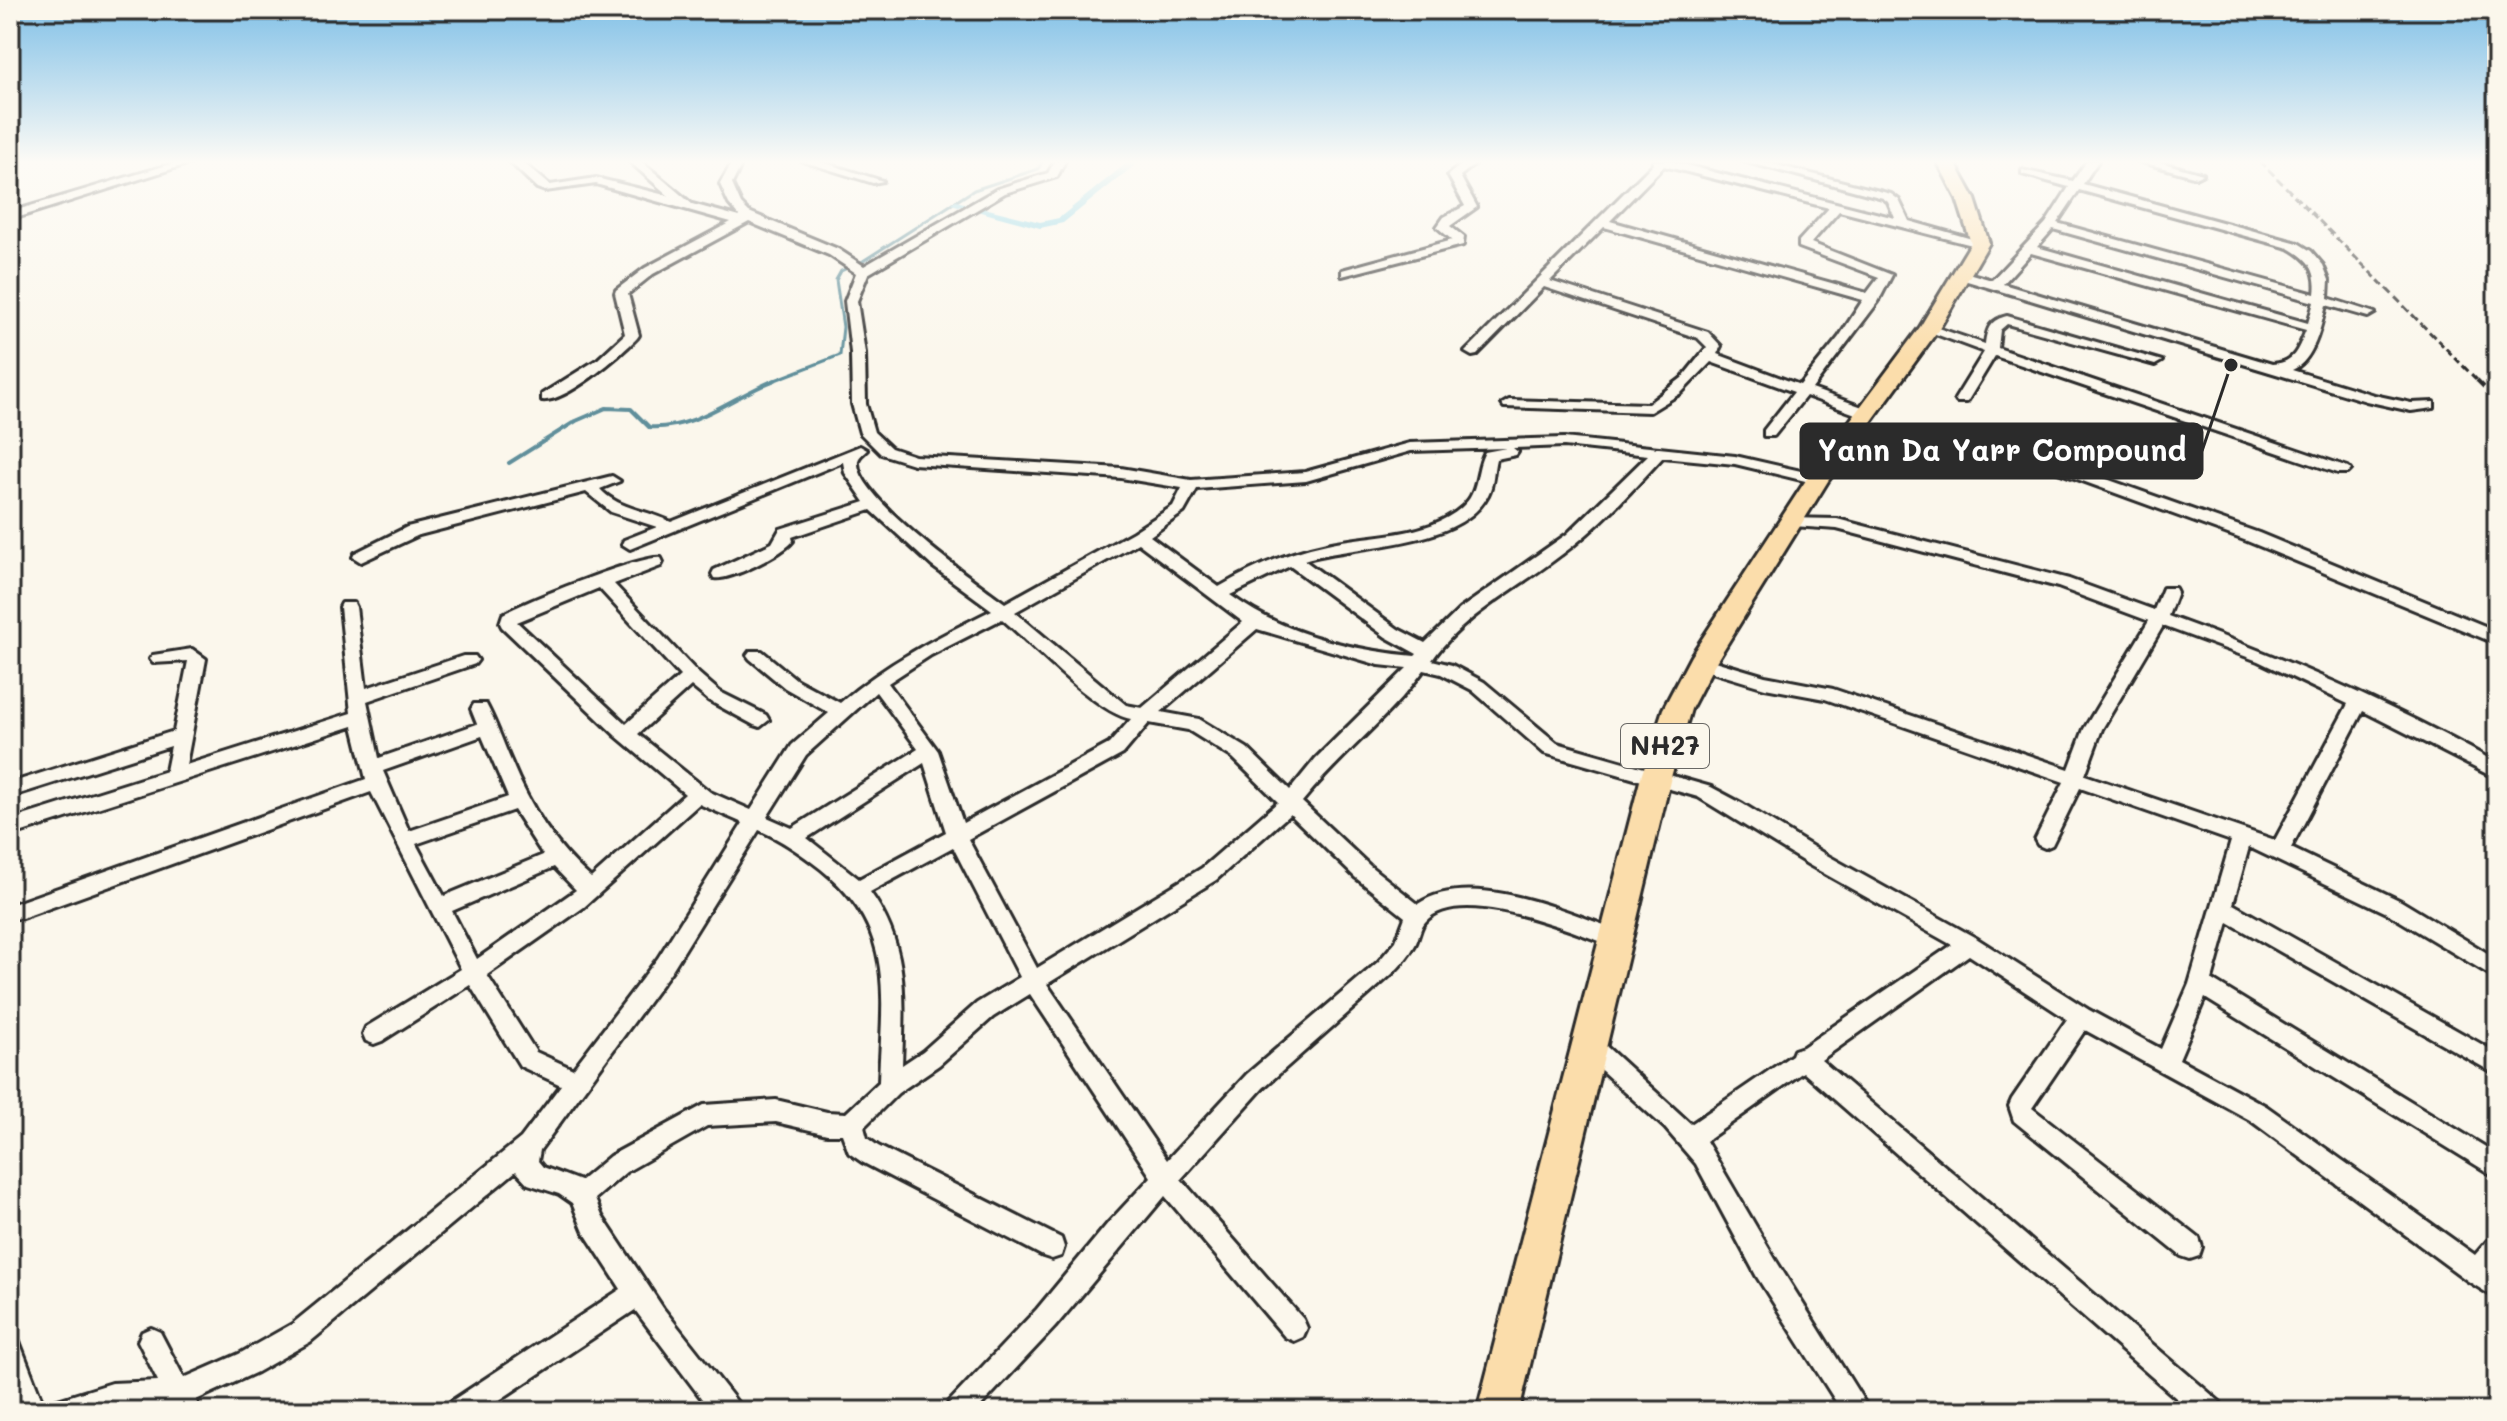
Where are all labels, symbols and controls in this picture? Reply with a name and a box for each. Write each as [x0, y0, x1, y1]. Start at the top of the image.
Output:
callout: Yann Da Yarr Compound [1801, 424, 2202, 478]
text: Yann Da Yarr Compound [1818, 429, 2186, 469]
road number: NH27 [1621, 724, 1709, 768]

